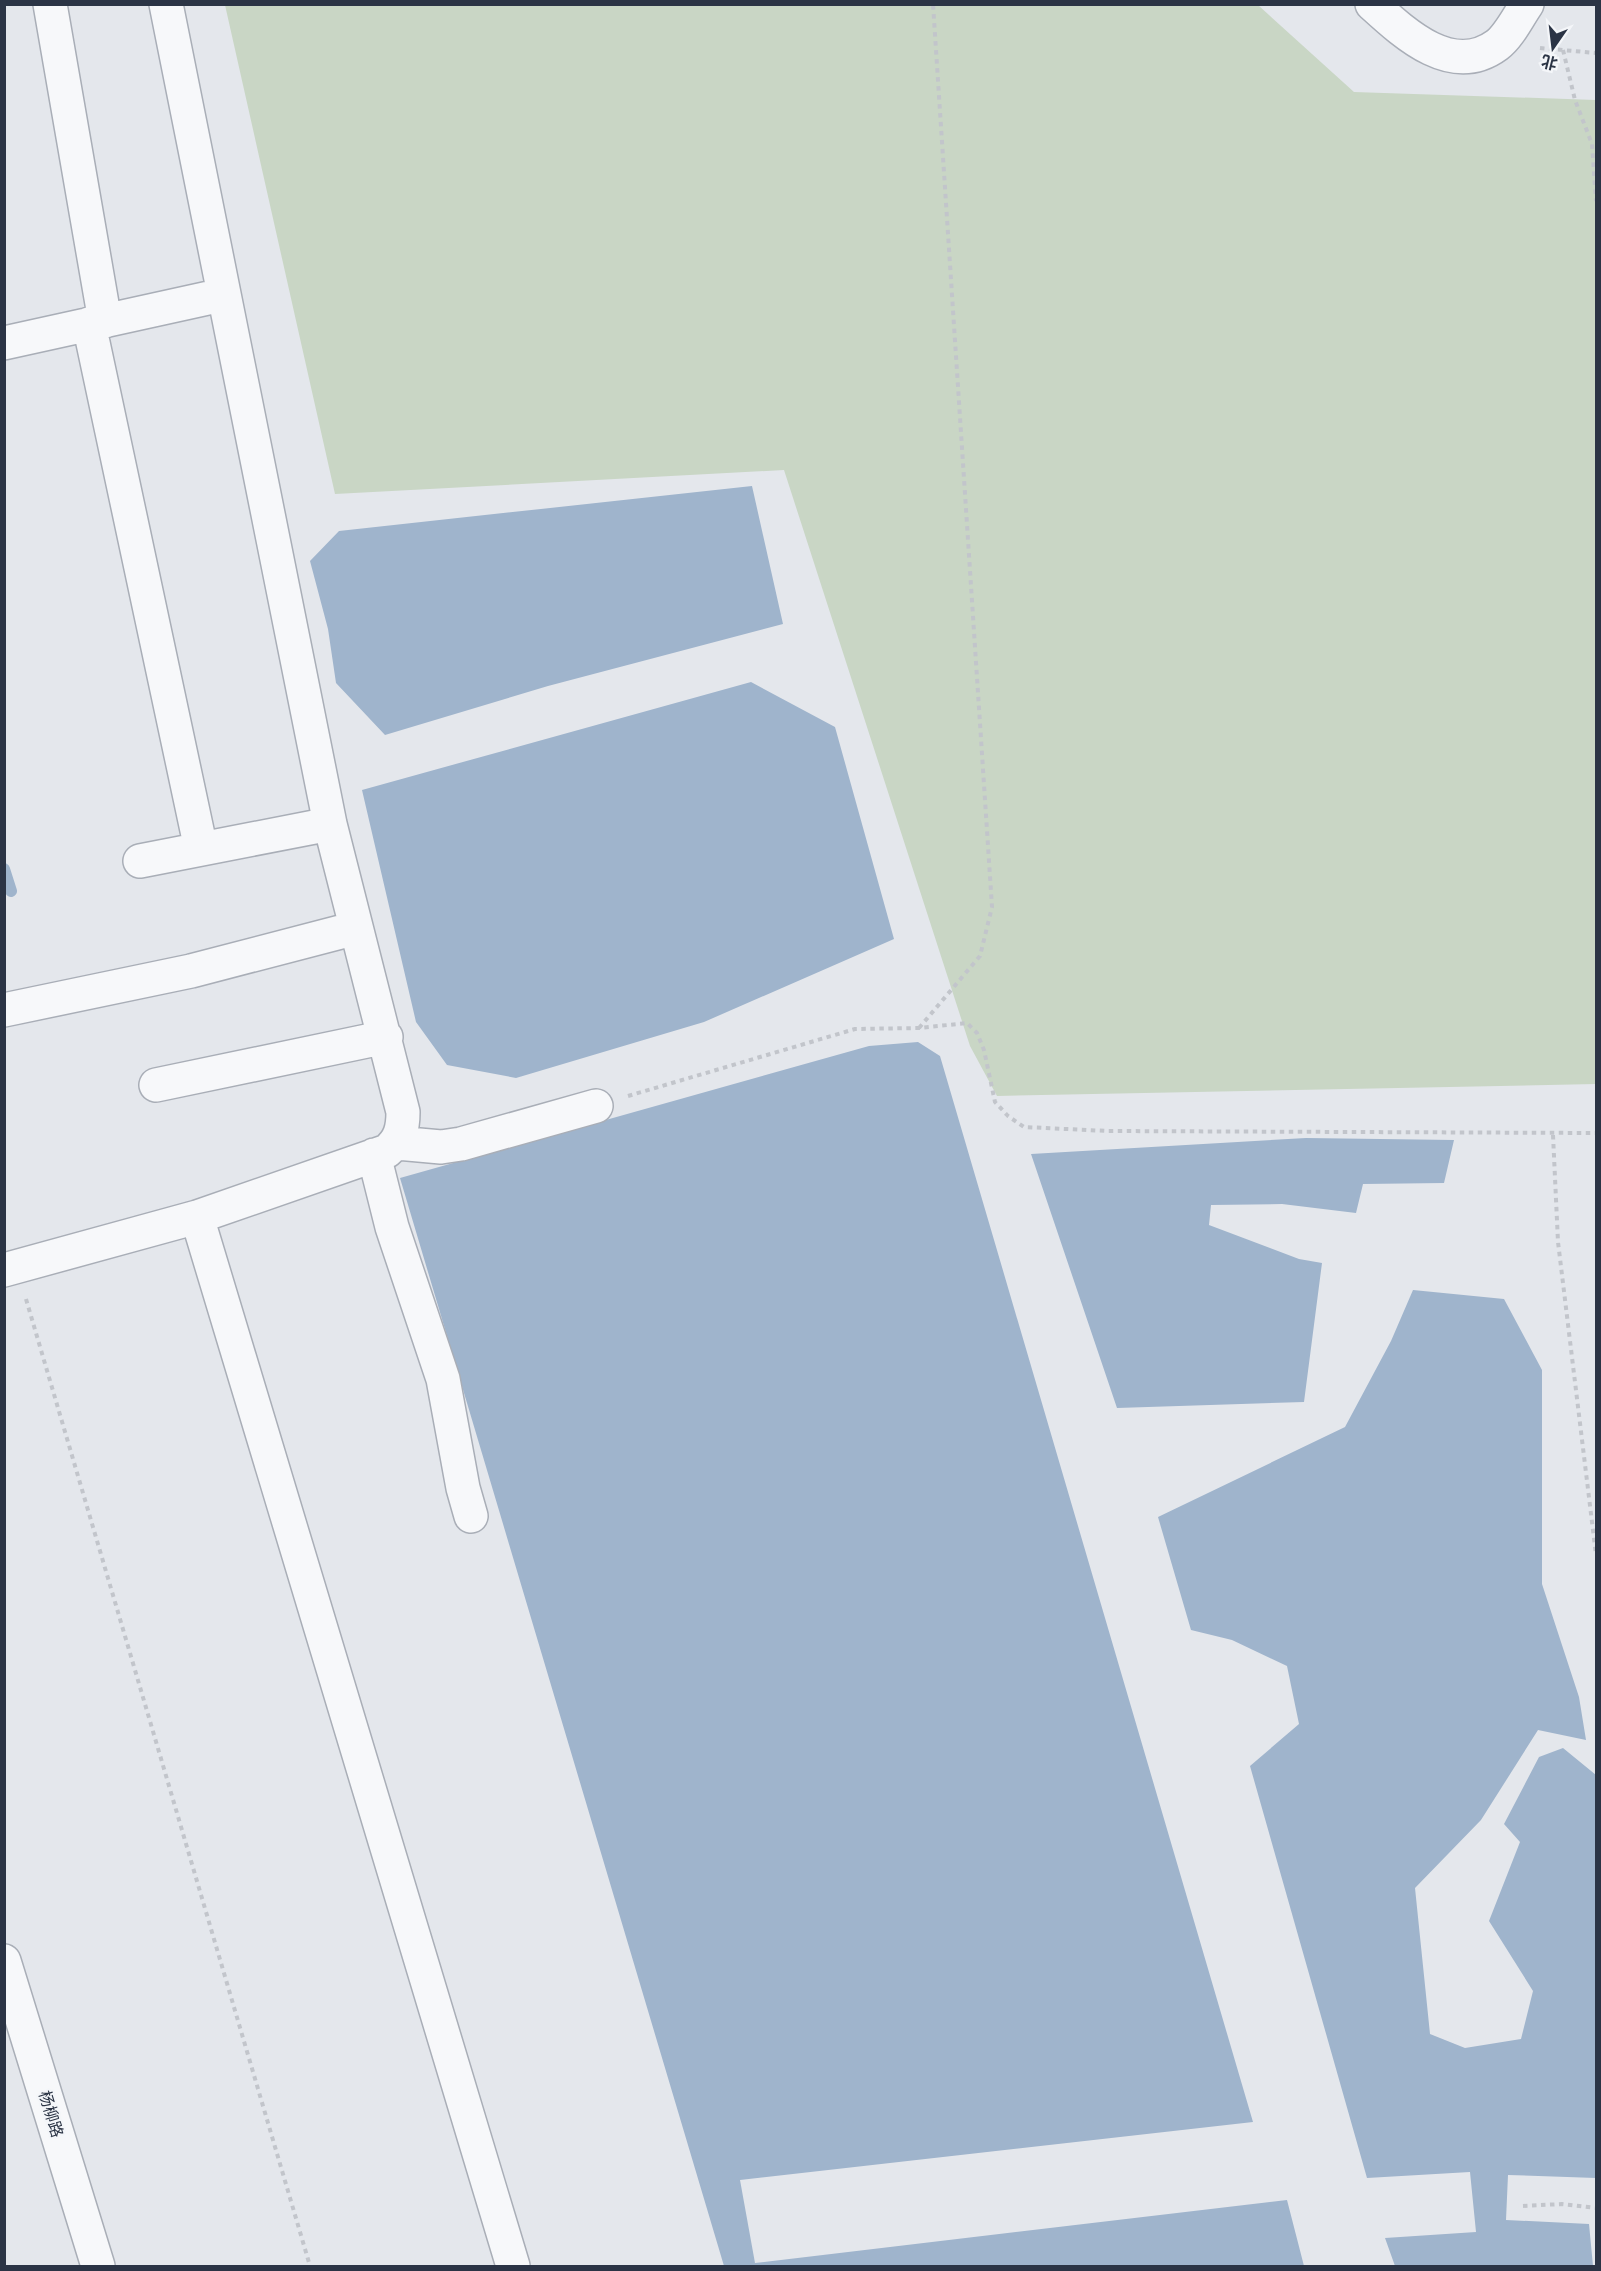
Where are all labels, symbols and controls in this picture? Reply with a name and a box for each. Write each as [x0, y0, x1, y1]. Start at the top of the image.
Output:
north arrow [1523, 18, 1583, 78]
text: 北 [1539, 51, 1560, 73]
street label: 杨柳路 [35, 2088, 67, 2140]

